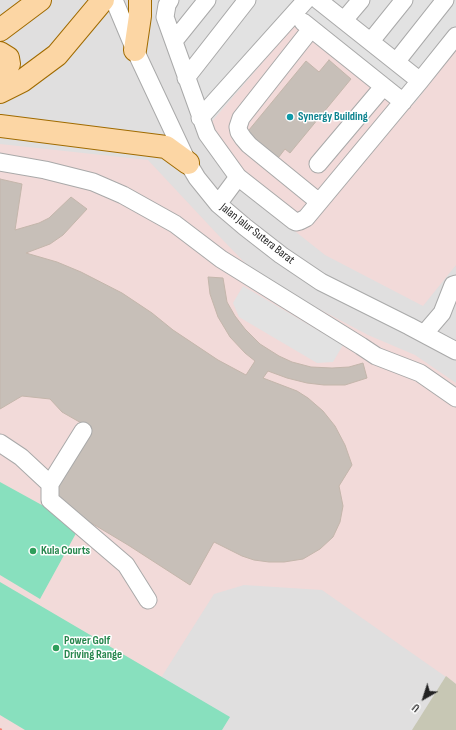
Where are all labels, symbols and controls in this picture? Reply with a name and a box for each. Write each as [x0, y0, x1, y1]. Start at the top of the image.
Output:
place label: Synergy Building [298, 110, 368, 124]
marker: Synergy Building [285, 112, 295, 122]
street label: Jalan Jalur Sutera Barat [217, 200, 297, 268]
place label: Kula Courts [41, 544, 90, 558]
marker: Kula Courts [28, 546, 38, 556]
place label: Power Golf Driving Range [64, 634, 122, 662]
marker: Power Golf Driving Range [51, 643, 61, 653]
north arrow [404, 678, 444, 718]
text: U [410, 701, 422, 715]

